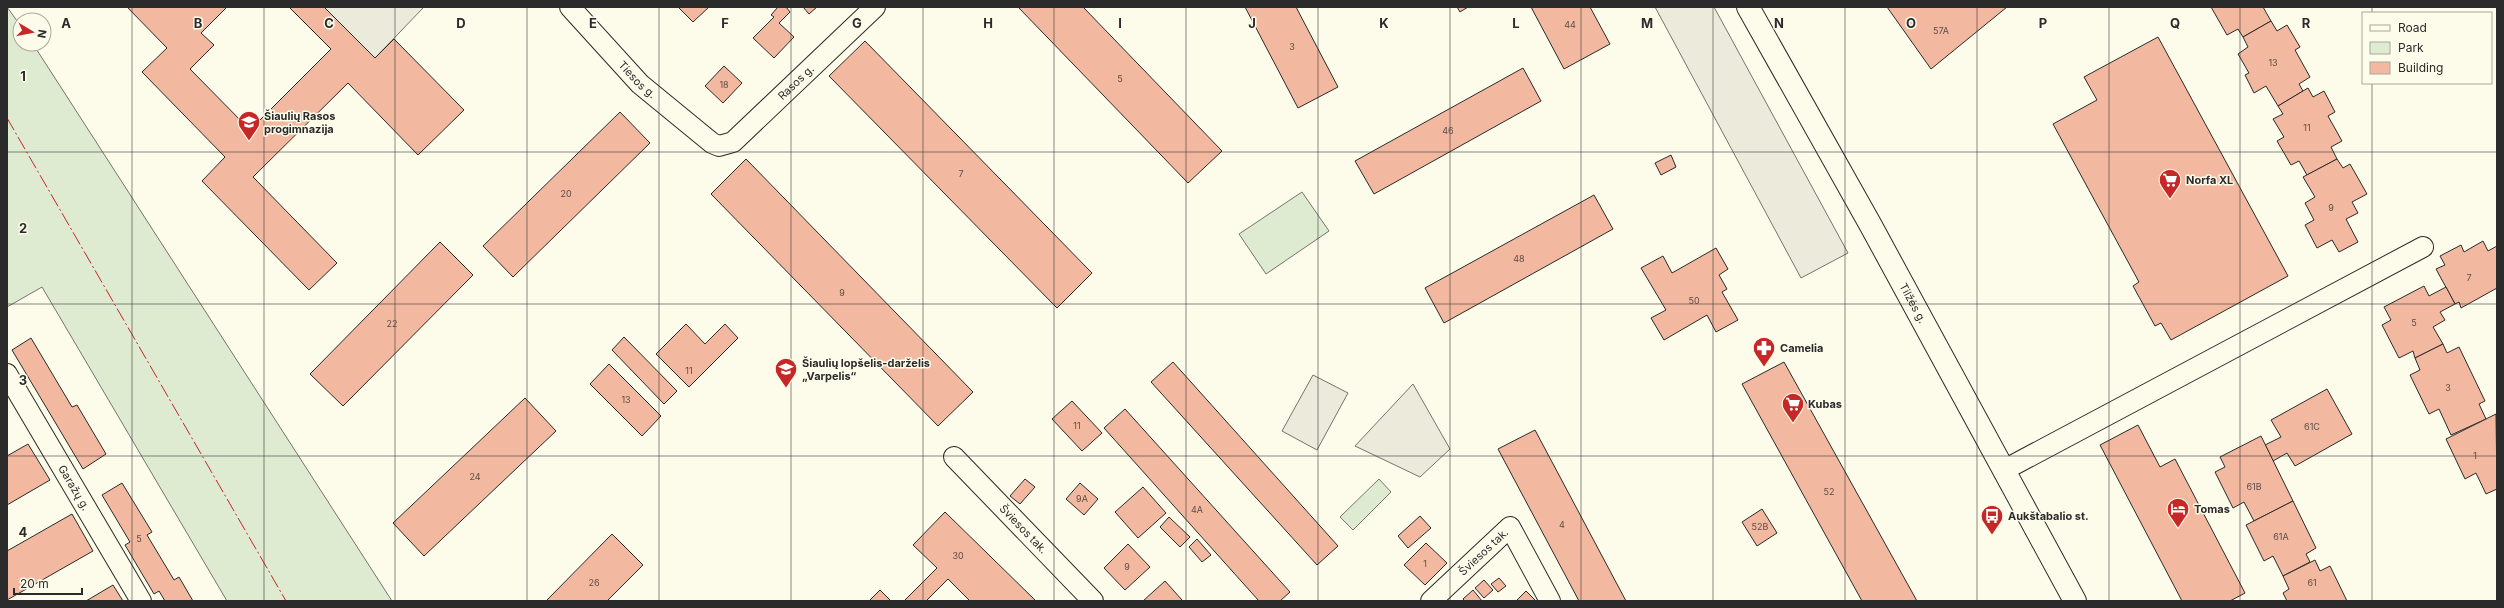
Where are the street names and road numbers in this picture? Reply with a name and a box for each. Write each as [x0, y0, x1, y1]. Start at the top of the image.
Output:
street label: Tiesos g. [615, 58, 659, 101]
street label: Rasos g. [775, 62, 817, 103]
street label: Tilžės g. [1896, 281, 1930, 326]
street label: Garažų g. [55, 462, 93, 513]
street label: Šviesos tak. [997, 502, 1050, 556]
street label: Šviesos tak. [1456, 525, 1511, 578]

